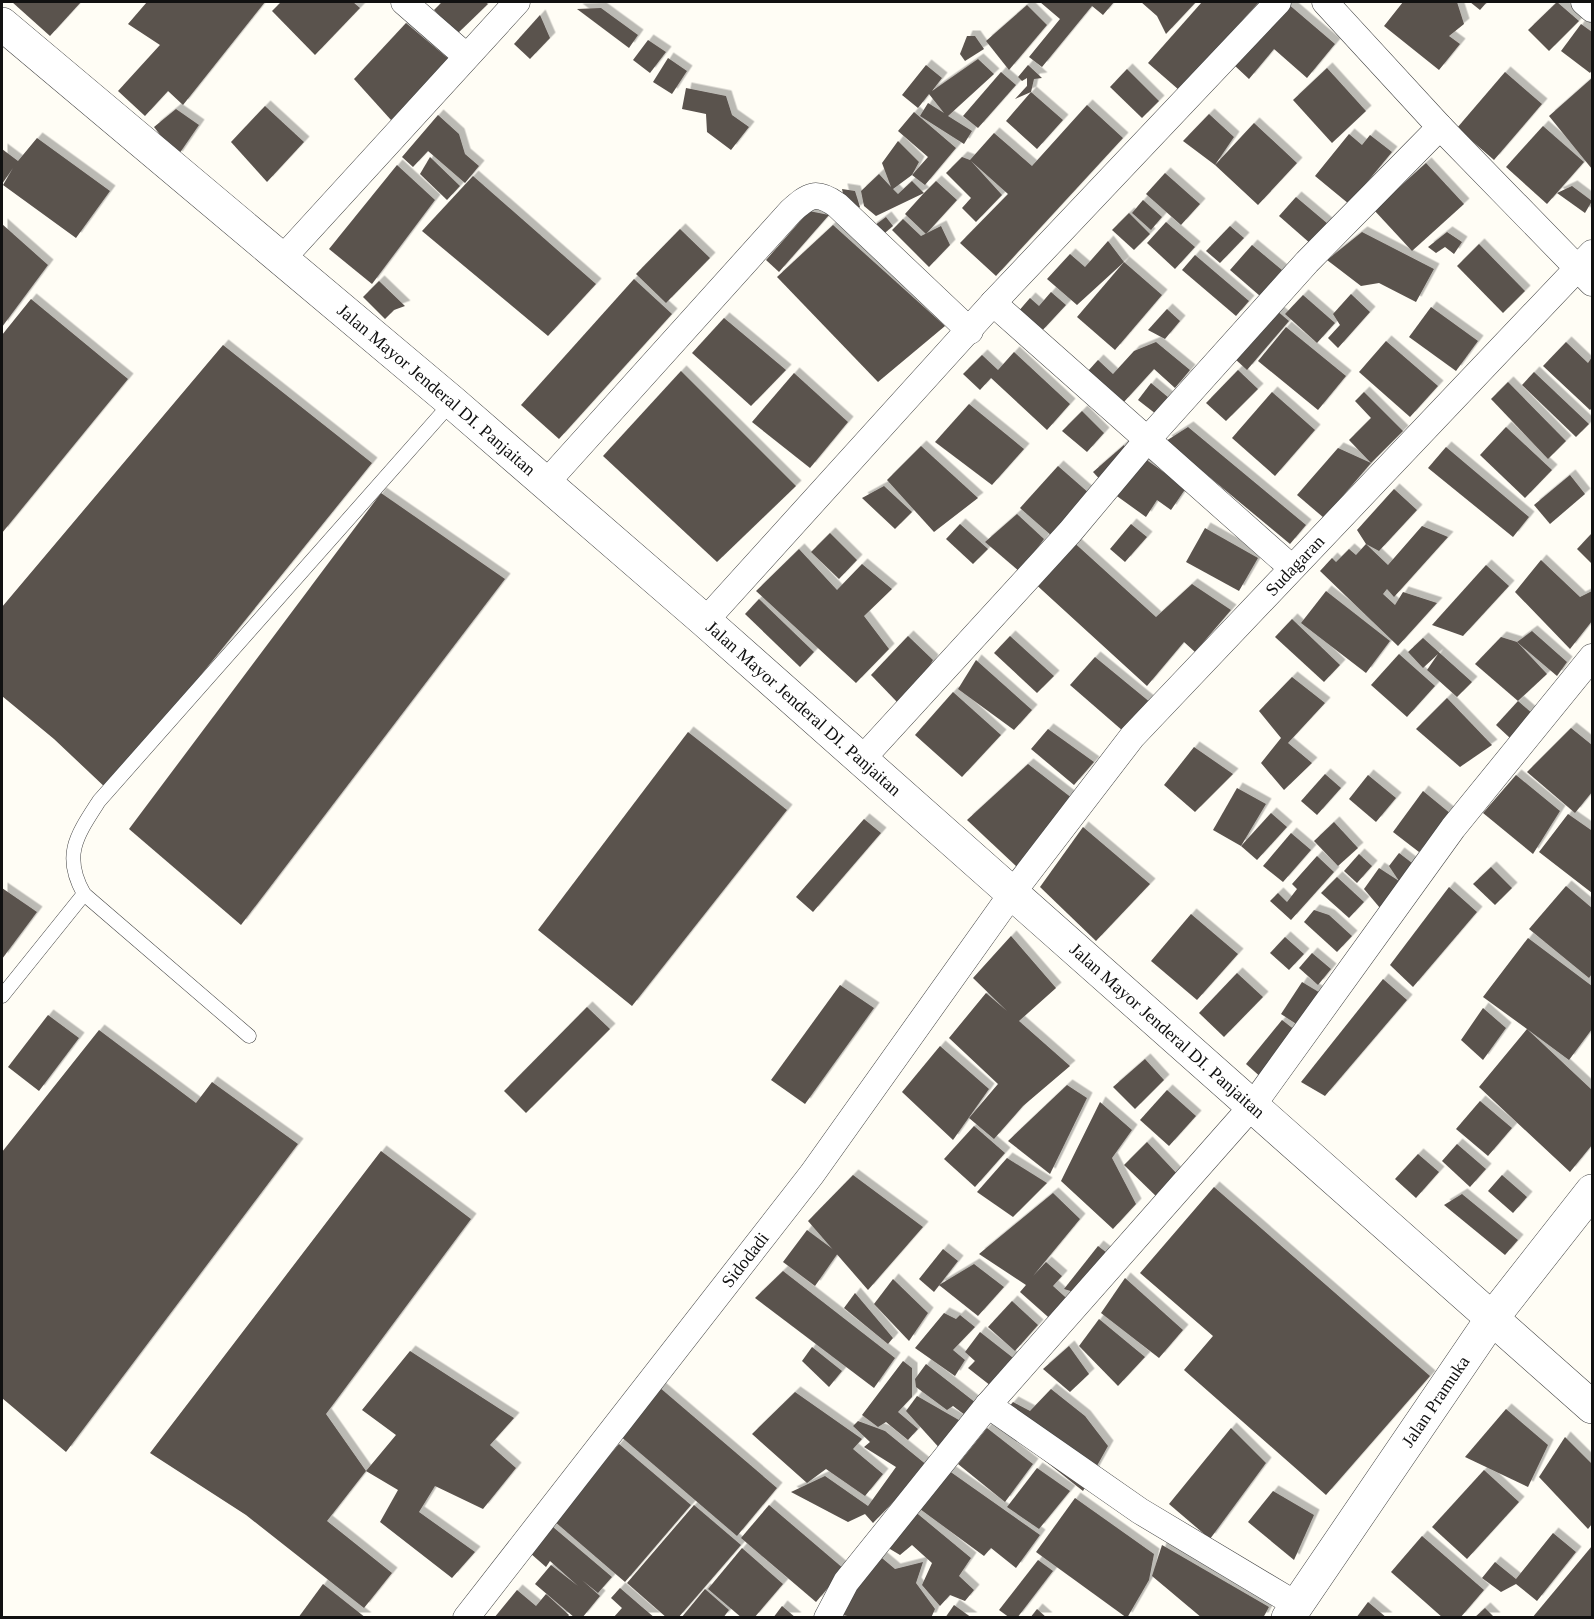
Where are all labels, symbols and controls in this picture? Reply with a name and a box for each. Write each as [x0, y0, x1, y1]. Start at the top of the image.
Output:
street label: Jalan Mayor Jenderal DI. Panjaitan [333, 300, 540, 480]
street label: Sudagaran [1261, 531, 1328, 600]
street label: Jalan Mayor Jenderal DI. Panjaitan [702, 617, 905, 800]
street label: Jalan Mayor Jenderal DI. Panjaitan [1066, 939, 1269, 1122]
street label: Sidodadi [717, 1228, 773, 1291]
street label: Jalan Pramuka [1398, 1352, 1473, 1451]

